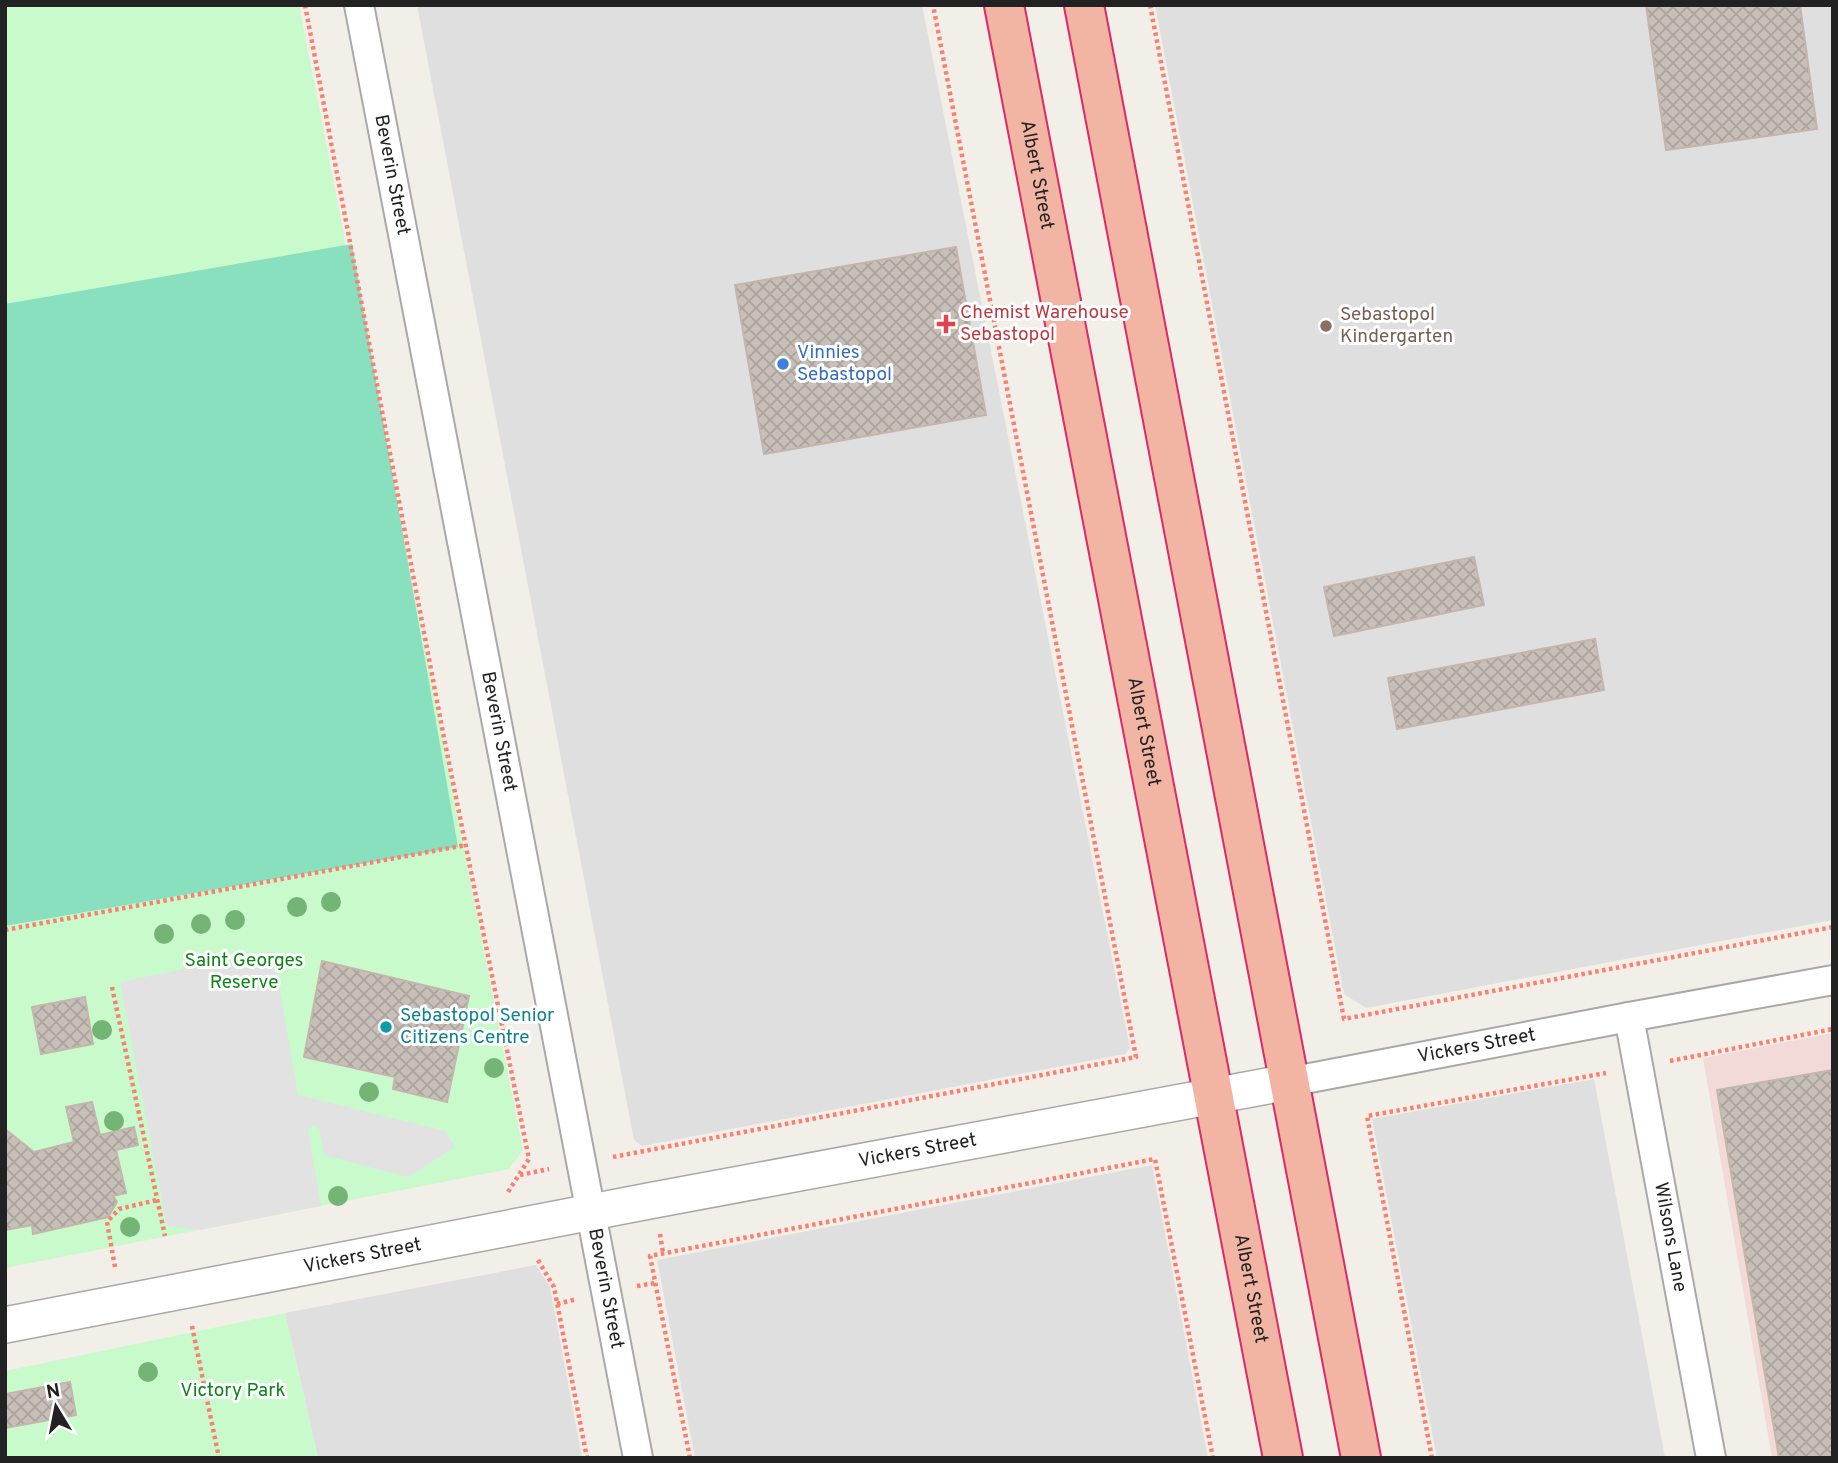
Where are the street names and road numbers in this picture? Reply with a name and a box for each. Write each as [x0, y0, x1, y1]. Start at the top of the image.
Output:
street label: Beverin Street [368, 113, 415, 237]
street label: Albert Street [1014, 118, 1059, 232]
street label: Beverin Street [475, 669, 522, 794]
street label: Albert Street [1121, 675, 1166, 788]
street label: Vickers Street [1416, 1023, 1538, 1069]
street label: Vickers Street [857, 1128, 979, 1174]
street label: Wilsons Lane [1648, 1180, 1692, 1294]
street label: Beverin Street [582, 1226, 629, 1351]
street label: Albert Street [1228, 1232, 1273, 1345]
street label: Vickers Street [301, 1233, 423, 1279]

